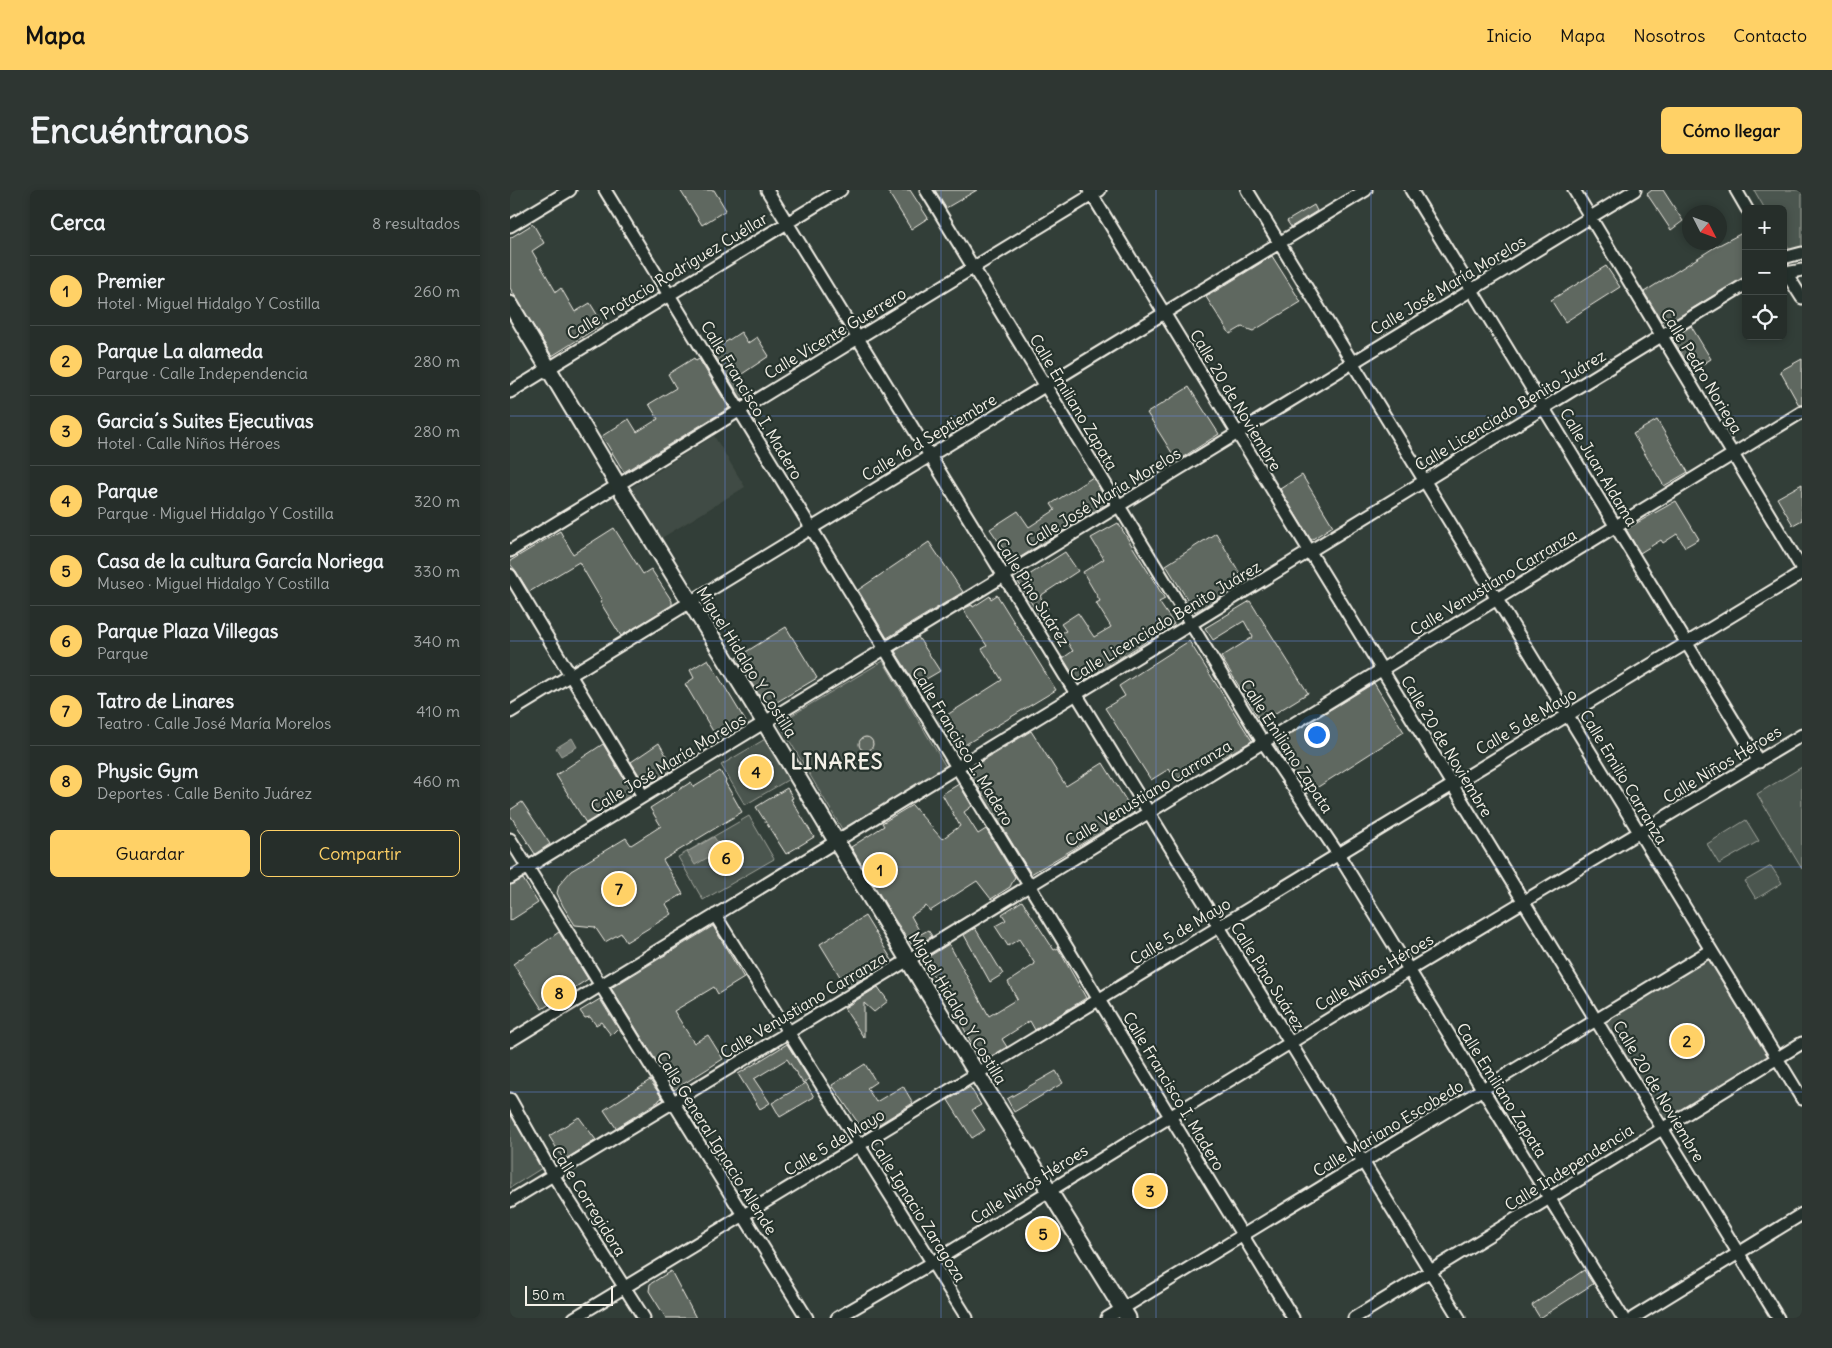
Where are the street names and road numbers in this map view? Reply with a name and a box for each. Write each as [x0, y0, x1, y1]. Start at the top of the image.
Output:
street label: Calle Protacio Rodríguez Cuéllar [563, 208, 771, 344]
street label: Calle José María Morelos [1367, 231, 1529, 339]
street label: Calle Vicente Guerrero [760, 283, 910, 383]
street label: Calle Pedro Noriega [1657, 305, 1747, 437]
street label: Calle Francisco I. Madero [697, 317, 807, 483]
street label: Calle 20 de Noviembre [1186, 326, 1286, 474]
street label: Calle Emiliano Zapata [1025, 330, 1123, 474]
street label: Calle Licenciado Benito Juárez [1411, 345, 1609, 475]
street label: Calle 16 d Septiembre [858, 389, 1000, 485]
street label: Calle Juan Aldama [1556, 404, 1642, 530]
street label: Calle José María Morelos [1022, 443, 1184, 551]
street label: Calle Venustiano Carranza [1406, 524, 1580, 640]
street label: Calle Pino Suárez [992, 534, 1075, 650]
street label: Calle Licenciado Benito Juárez [1066, 556, 1264, 686]
street label: Miguel Hidalgo Y Costilla [692, 583, 802, 741]
street label: Calle Francisco I. Madero [908, 663, 1018, 829]
street label: Calle 20 de Noviembre [1397, 672, 1497, 820]
street label: Calle Emiliano Zapata [1236, 675, 1338, 817]
street label: Calle 5 de Mayo [1472, 683, 1580, 759]
street label: Calle Emilio Carranza [1576, 706, 1672, 848]
street label: Calle José María Morelos [587, 709, 749, 817]
street label: Calle Niños Héroes [1659, 721, 1785, 807]
street label: Calle Venustiano Carranza [1061, 735, 1235, 851]
street label: Calle 5 de Mayo [1126, 893, 1234, 969]
street label: Calle Pino Suárez [1227, 918, 1310, 1034]
street label: Miguel Hidalgo Y Costilla [905, 928, 1011, 1088]
street label: Calle Niños Héroes [1311, 929, 1437, 1015]
street label: Calle Venustiano Carranza [716, 947, 890, 1063]
street label: Calle Francisco I. Madero [1119, 1008, 1229, 1174]
street label: Calle 20 de Noviembre [1609, 1017, 1709, 1165]
street label: Calle Emiliano Zapata [1452, 1019, 1552, 1161]
street label: Calle General Ignacio Allende [652, 1048, 782, 1238]
street label: Calle Mariano Escobedo [1309, 1075, 1467, 1181]
street label: Calle 5 de Mayo [780, 1104, 888, 1180]
street label: Calle Independencia [1501, 1119, 1637, 1215]
street label: Calle Ignacio Zaragoza [866, 1135, 970, 1285]
street label: Calle Niños Héroes [967, 1140, 1091, 1228]
street label: Calle Corregidora [547, 1142, 631, 1260]

